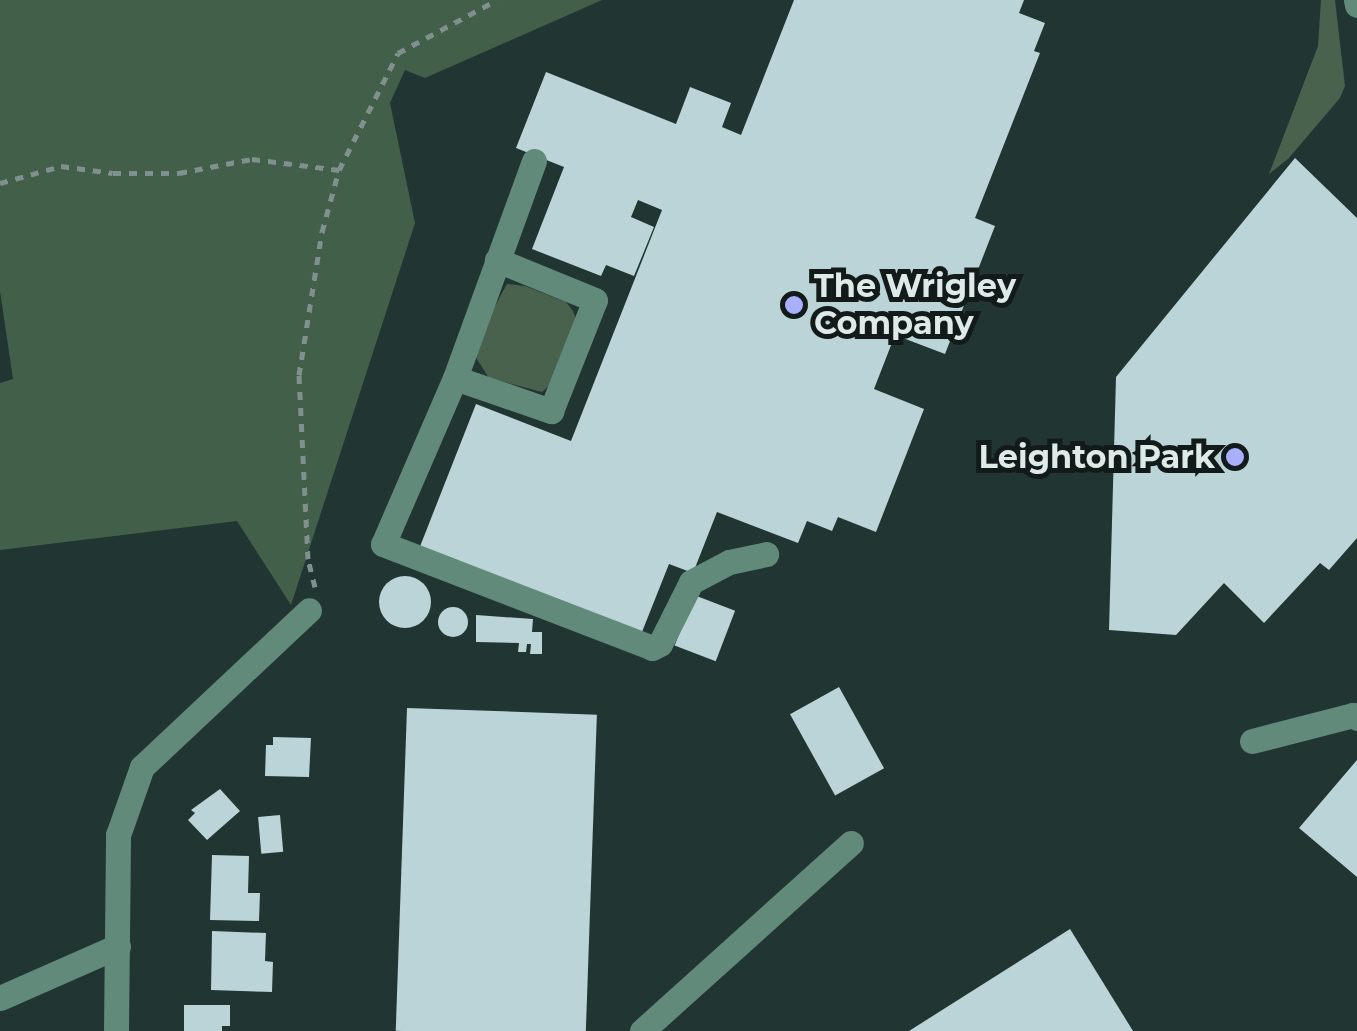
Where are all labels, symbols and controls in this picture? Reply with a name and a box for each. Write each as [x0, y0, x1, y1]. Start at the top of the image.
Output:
place label: The Wrigley Company [814, 268, 1016, 343]
marker: The Wrigley Company [783, 294, 805, 316]
place label: Leighton Park [979, 438, 1215, 476]
marker: Leighton Park [1224, 446, 1246, 468]

